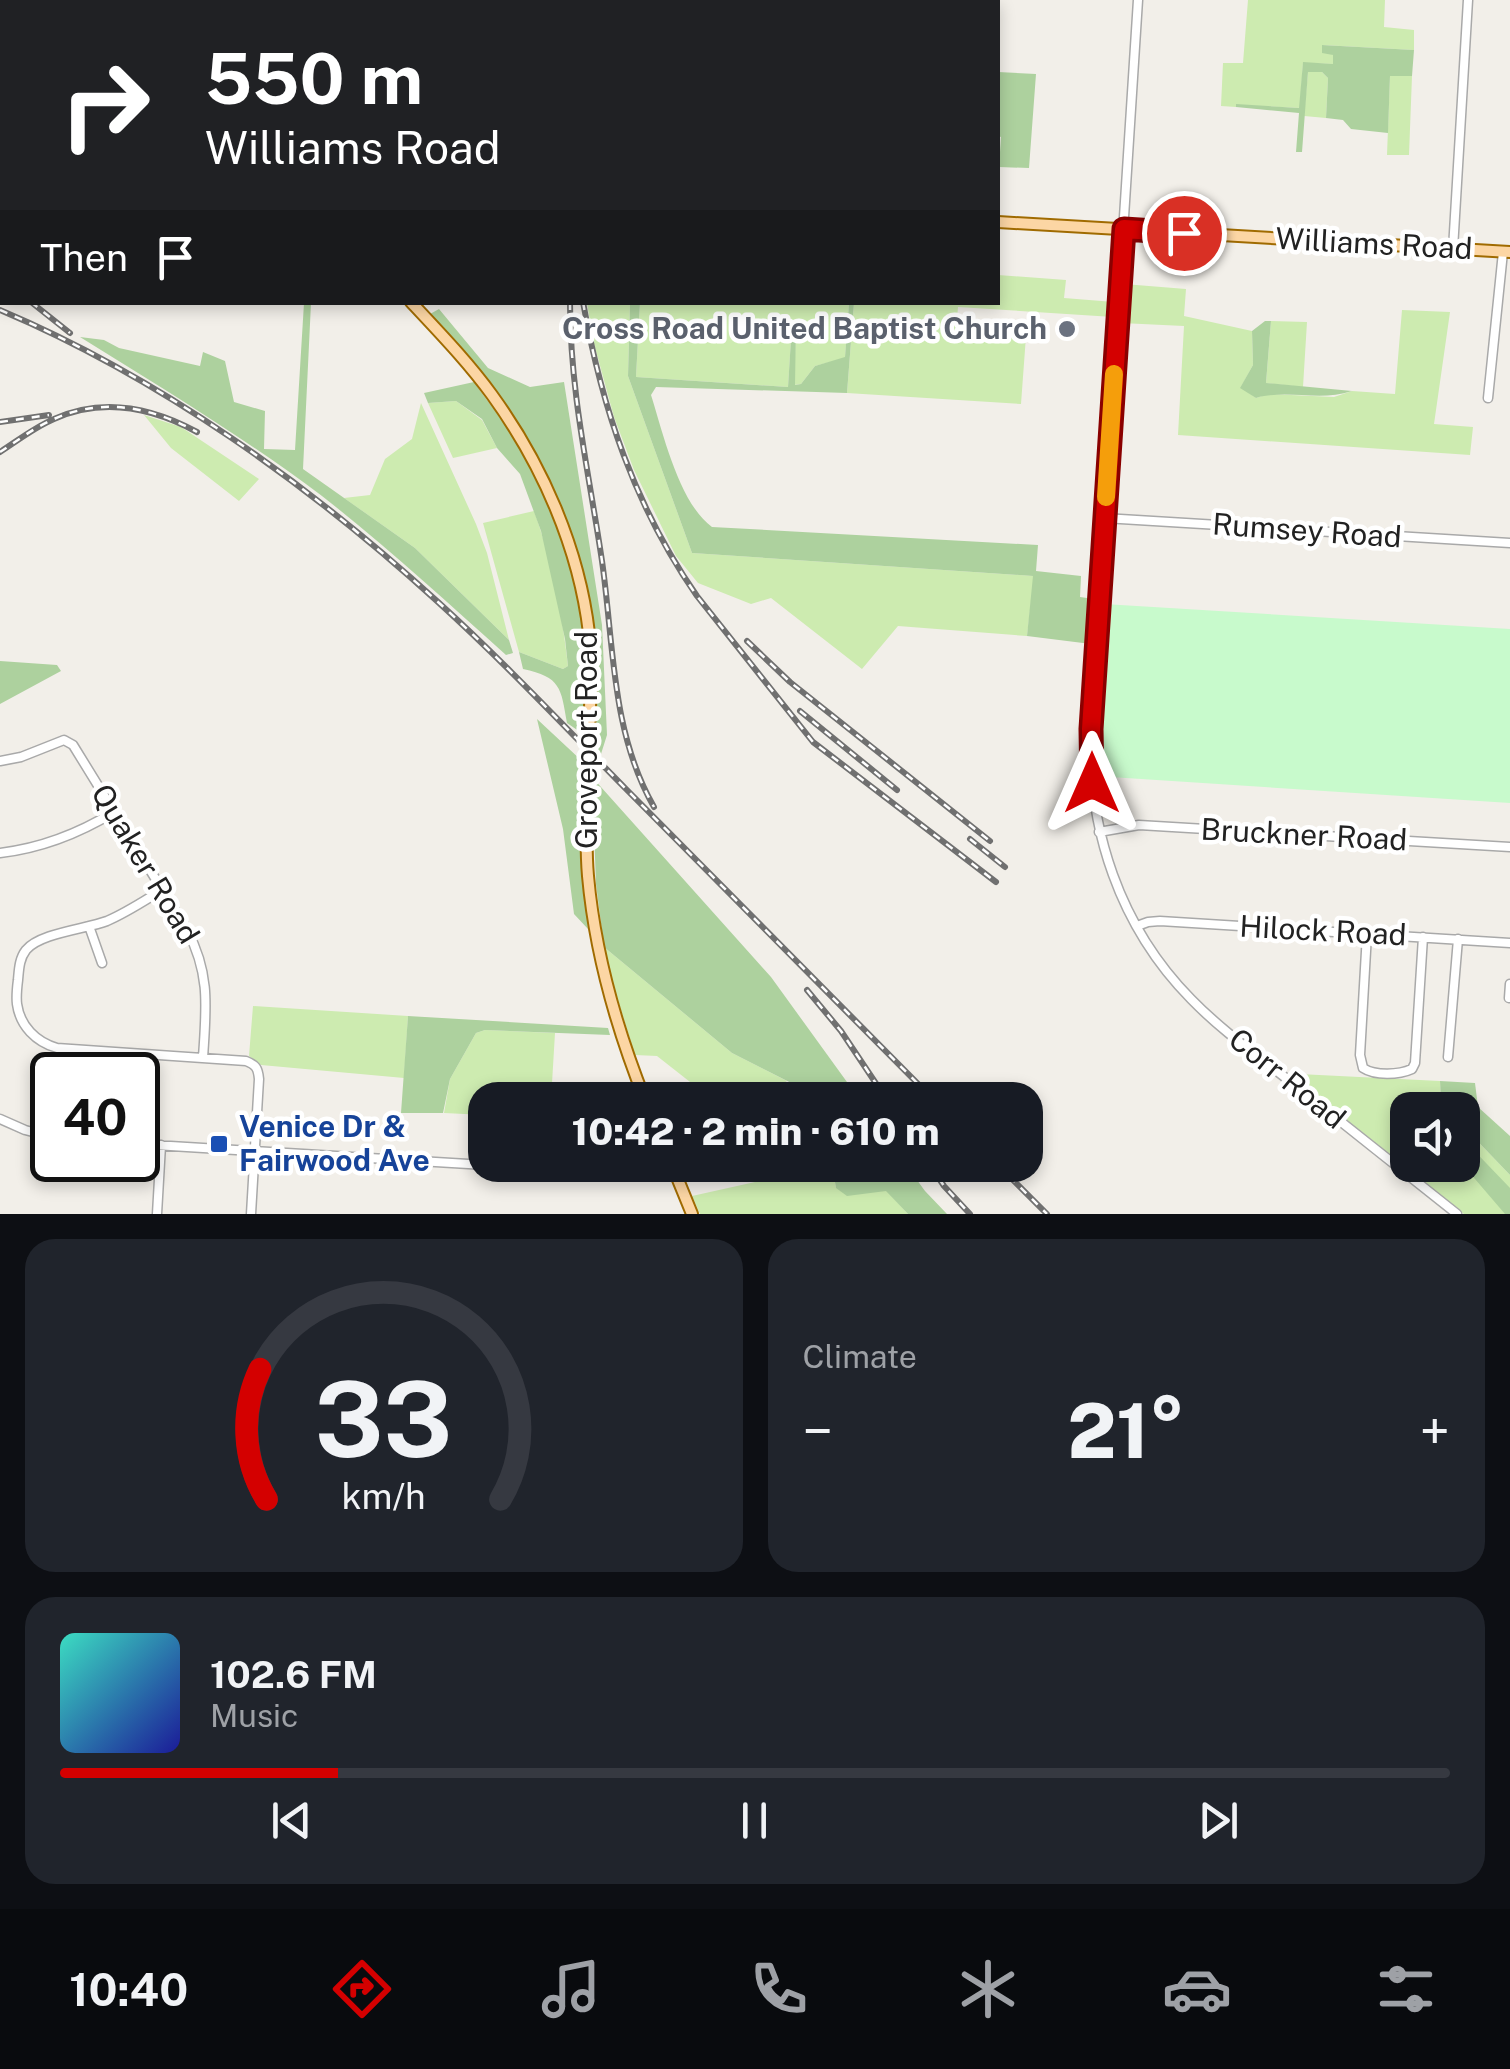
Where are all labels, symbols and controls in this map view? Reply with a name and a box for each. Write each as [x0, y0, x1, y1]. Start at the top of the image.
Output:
text: 550 m [205, 37, 423, 120]
icon: right [40, 40, 170, 170]
text: Williams Road [205, 121, 501, 174]
pin [1142, 191, 1227, 276]
icon: arrive [1157, 206, 1212, 261]
street label: Williams Road [1275, 220, 1473, 266]
icon: arrive [148, 230, 203, 285]
text: Then [40, 235, 128, 280]
place label: Cross Road United Baptist Church [562, 310, 1047, 346]
marker: Cross Road United Baptist Church [1056, 318, 1078, 340]
street label: Rumsey Road [1211, 505, 1403, 555]
street label: Groveport Road [568, 631, 604, 849]
position arrow [1040, 731, 1144, 835]
street label: Quaker Road [84, 777, 208, 950]
street label: Bruckner Road [1200, 811, 1408, 857]
street label: Hilock Road [1239, 908, 1407, 952]
street label: Corr Road [1222, 1020, 1353, 1136]
speed limit sign: 40 [30, 1052, 160, 1182]
map controls [1390, 1092, 1480, 1182]
button: sound [1390, 1092, 1480, 1182]
place label: Venice Dr & Fairwood Ave [239, 1108, 430, 1178]
text: 10:42 · 2 min · 610 m [572, 1109, 939, 1154]
marker: Venice Dr & Fairwood Ave [208, 1133, 230, 1155]
text: Climate [803, 1338, 917, 1375]
text: 33 [315, 1358, 453, 1480]
text: 21° [1067, 1387, 1185, 1475]
text: − [803, 1399, 833, 1463]
text: + [1420, 1399, 1450, 1463]
text: km/h [342, 1475, 426, 1517]
text: 102.6 FM [210, 1652, 377, 1697]
text: Music [210, 1697, 298, 1734]
icon: previous [264, 1793, 319, 1848]
icon: pause [727, 1793, 782, 1848]
icon: next [1191, 1793, 1246, 1848]
icon: directions [327, 1954, 397, 2024]
icon: music [536, 1954, 606, 2024]
icon: phone [744, 1954, 814, 2024]
icon: climate [953, 1954, 1023, 2024]
icon: car [1162, 1954, 1232, 2024]
icon: filters [1371, 1954, 1441, 2024]
text: 10:40 [69, 1963, 188, 2016]

